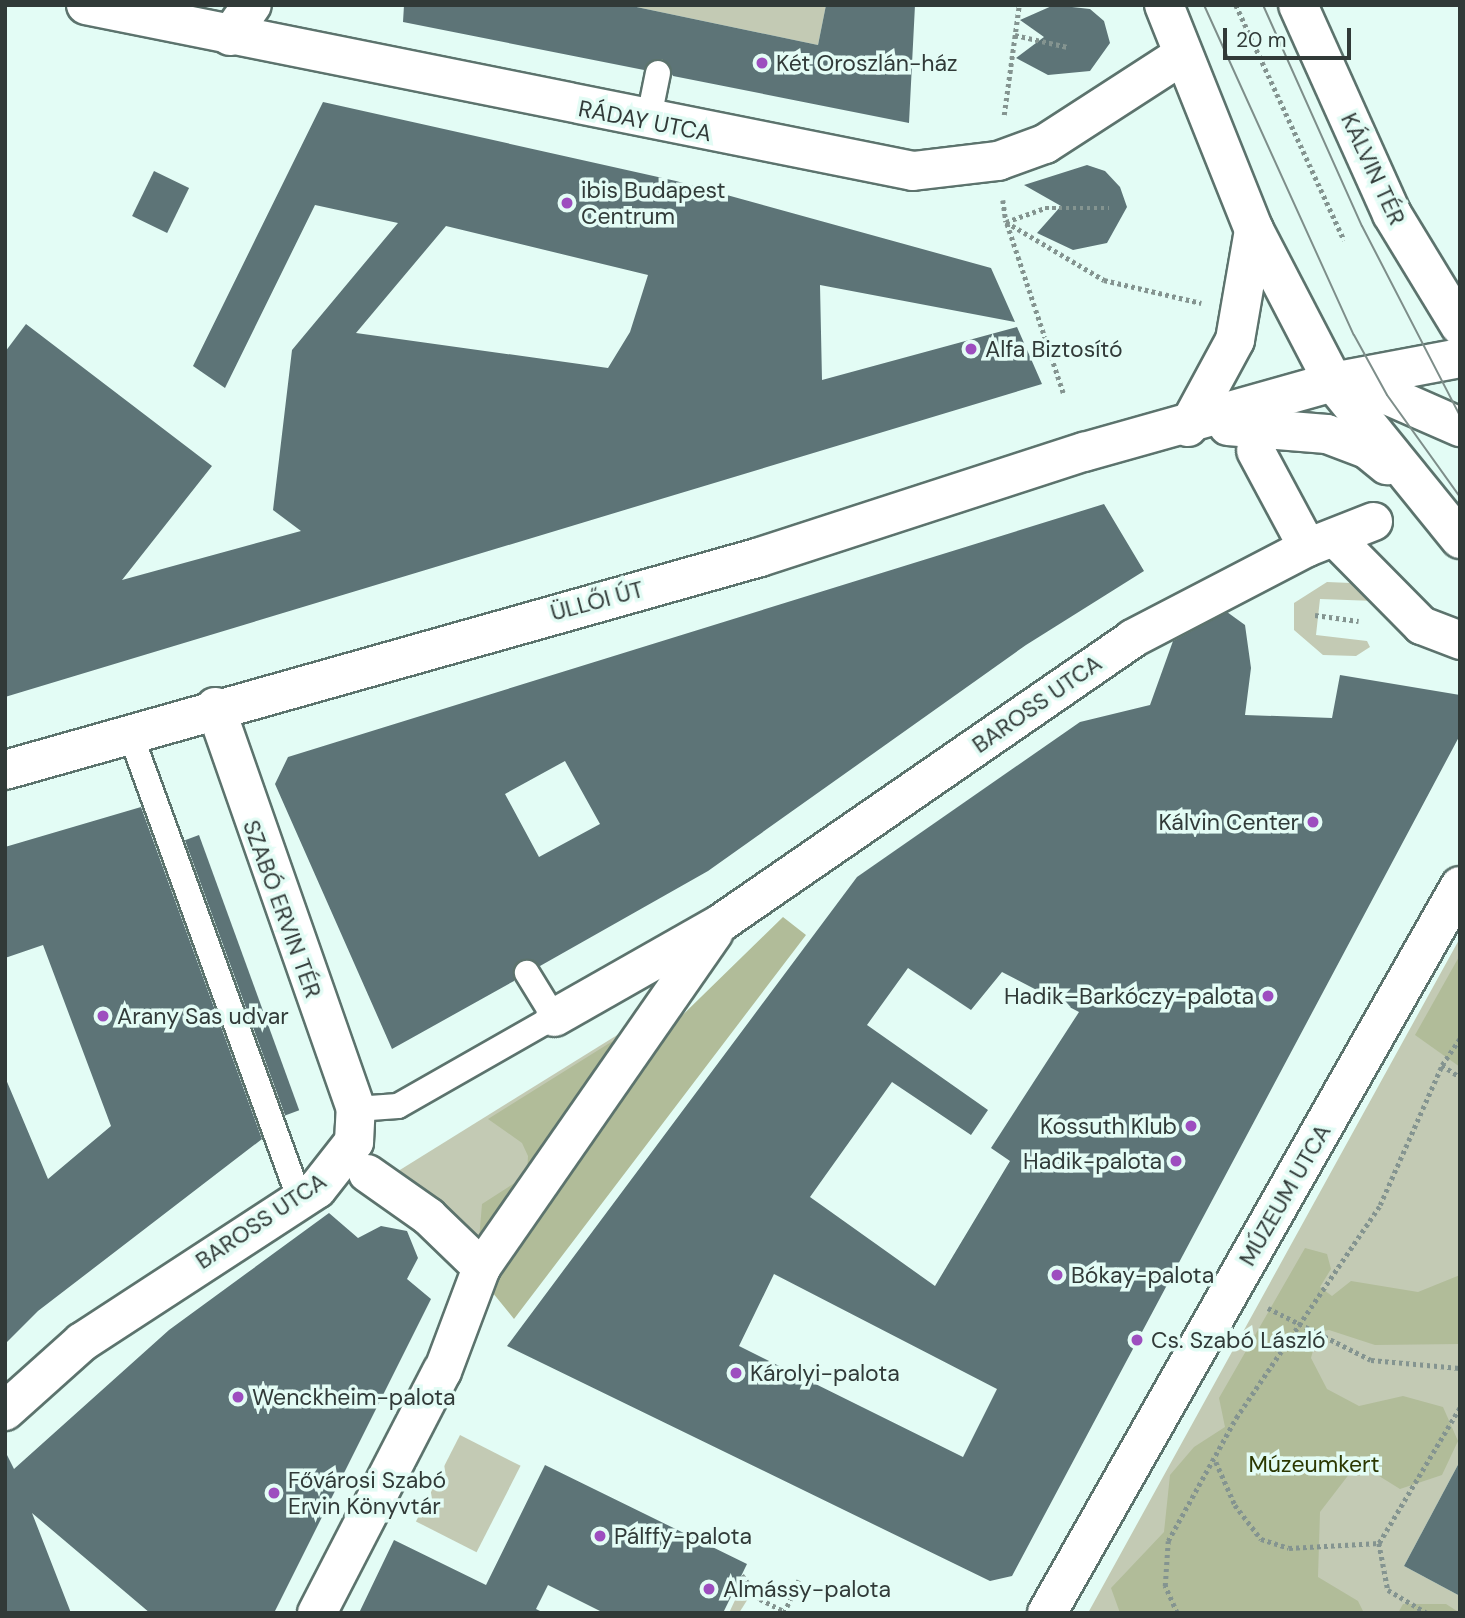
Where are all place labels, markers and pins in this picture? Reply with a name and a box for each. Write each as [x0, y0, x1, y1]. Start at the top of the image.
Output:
place label: Két Oroszlán-ház [776, 49, 958, 77]
marker: Két Oroszlán-ház [754, 55, 770, 71]
place label: ibis Budapest Centrum [581, 176, 726, 230]
marker: ibis Budapest Centrum [559, 195, 575, 211]
place label: Alfa Biztosító [985, 335, 1123, 363]
marker: Alfa Biztosító [963, 341, 979, 357]
place label: Kálvin Center [1158, 808, 1299, 836]
marker: Kálvin Center [1305, 814, 1321, 830]
place label: Hadik–Barkóczy-palota [1004, 982, 1254, 1010]
marker: Hadik–Barkóczy-palota [1260, 988, 1276, 1004]
place label: Arany Sas udvar [117, 1002, 289, 1030]
marker: Arany Sas udvar [95, 1008, 111, 1024]
place label: Kossuth Klub [1040, 1112, 1177, 1140]
marker: Kossuth Klub [1183, 1118, 1199, 1134]
place label: Hadik-palota [1023, 1147, 1162, 1175]
marker: Hadik-palota [1168, 1153, 1184, 1169]
place label: Bókay-palota [1071, 1261, 1214, 1289]
marker: Bókay-palota [1049, 1267, 1065, 1283]
place label: Cs. Szabó László [1151, 1326, 1326, 1354]
marker: Cs. Szabó László [1129, 1332, 1145, 1348]
place label: Károlyi-palota [750, 1359, 900, 1387]
marker: Károlyi-palota [728, 1365, 744, 1381]
place label: Wenckheim-palota [252, 1383, 456, 1411]
marker: Wenckheim-palota [230, 1389, 246, 1405]
place label: Fővárosi Szabó Ervin Könyvtár [288, 1466, 446, 1520]
marker: Fővárosi Szabó Ervin Könyvtár [266, 1485, 282, 1501]
place label: Pálffy-palota [614, 1522, 752, 1550]
marker: Pálffy-palota [592, 1528, 608, 1544]
place label: Almássy-palota [723, 1575, 891, 1603]
marker: Almássy-palota [701, 1581, 717, 1597]

